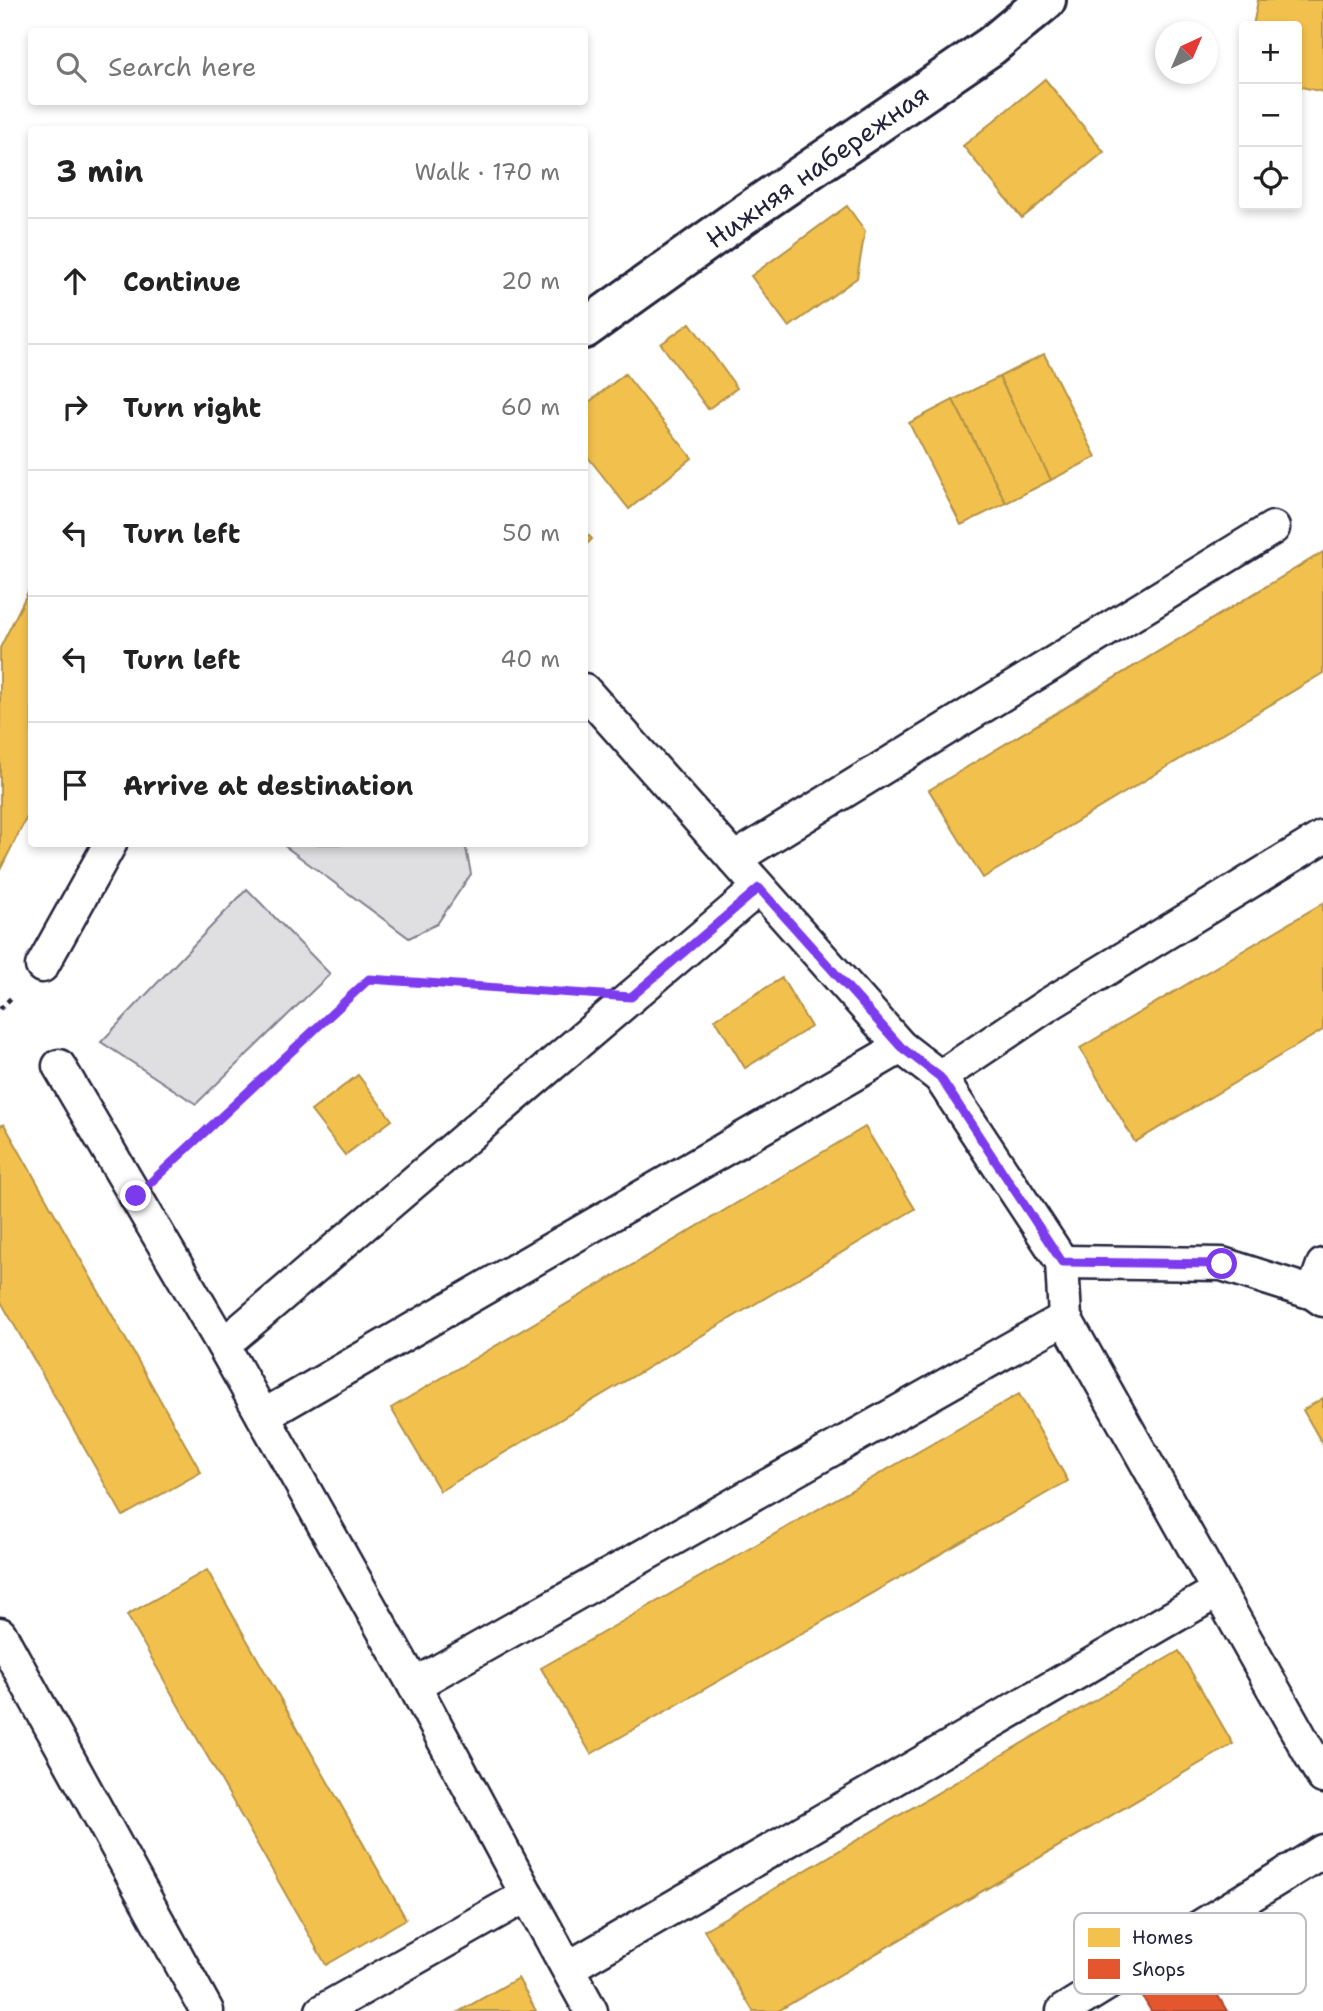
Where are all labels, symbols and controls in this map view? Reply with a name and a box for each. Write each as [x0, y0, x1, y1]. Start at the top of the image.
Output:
north arrow [1155, 21, 1218, 84]
map controls [1239, 21, 1302, 210]
button: + [1239, 21, 1302, 84]
search box [28, 28, 588, 105]
icon: search [52, 48, 90, 86]
text: Search here [108, 49, 257, 84]
street label: Нижняя набережная [699, 76, 935, 256]
button: − [1239, 84, 1302, 147]
button: locate [1239, 147, 1302, 210]
text: 3 min [56, 151, 143, 192]
text: Walk · 170 m [415, 157, 560, 187]
icon: ahead [56, 262, 94, 300]
text: Continue [123, 264, 241, 299]
text: 20 m [501, 266, 560, 296]
icon: right [56, 388, 94, 426]
text: Turn right [123, 390, 261, 425]
text: 60 m [501, 392, 560, 422]
icon: left [56, 514, 94, 552]
text: Turn left [123, 516, 240, 551]
text: 50 m [502, 518, 560, 548]
icon: left [56, 640, 94, 678]
text: Turn left [123, 642, 240, 677]
text: 40 m [500, 644, 560, 674]
icon: arrive [56, 766, 94, 804]
text: Arrive at destination [123, 768, 413, 803]
route end [120, 1180, 151, 1211]
route start [1206, 1248, 1237, 1279]
legend [1074, 1913, 1306, 1994]
text: Homes [1132, 1925, 1193, 1950]
text: Shops [1132, 1957, 1186, 1982]

